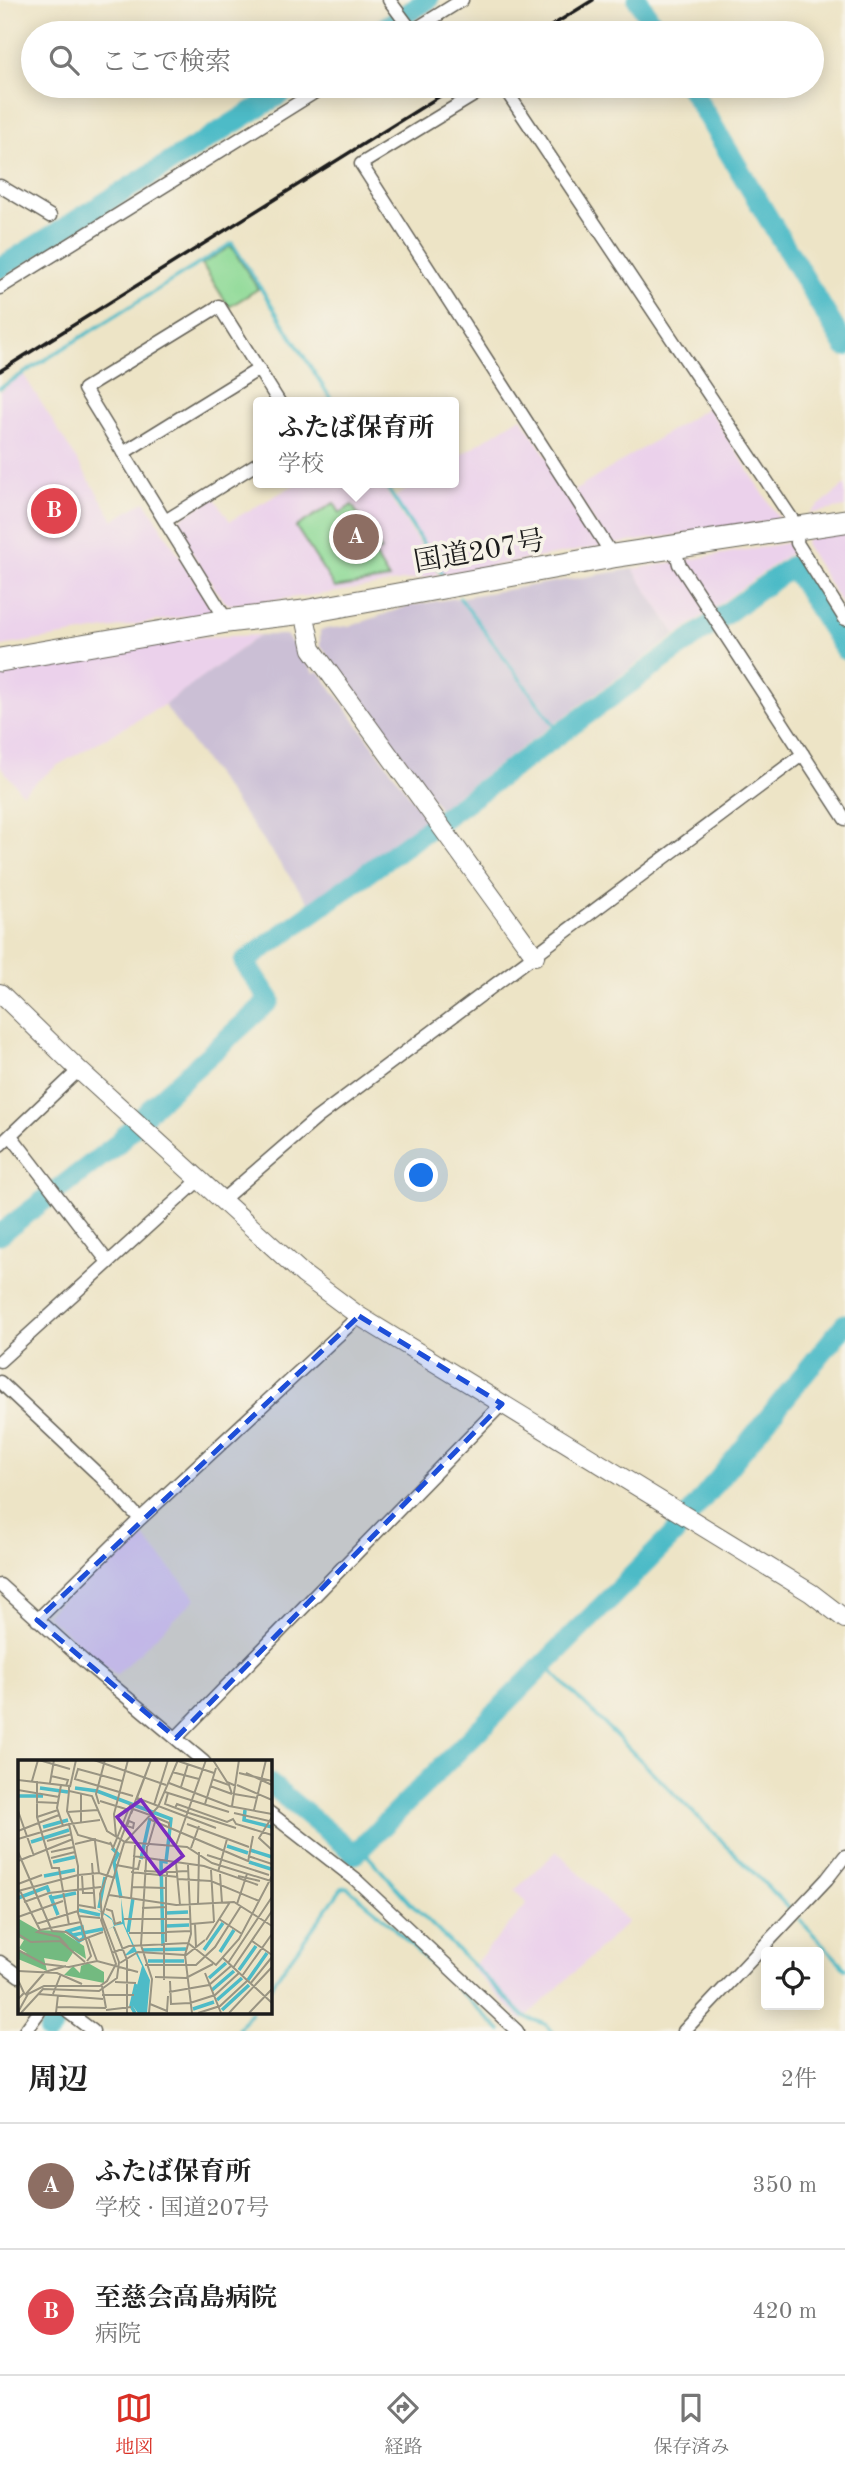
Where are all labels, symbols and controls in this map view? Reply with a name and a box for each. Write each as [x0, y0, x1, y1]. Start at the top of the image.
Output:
search box [21, 21, 824, 98]
icon: search [45, 41, 83, 79]
text: ここで検索 [101, 50, 231, 76]
popup [253, 397, 459, 488]
text: ふたば保育所 [278, 416, 434, 442]
text: 学校 [278, 453, 324, 476]
pin: B [31, 485, 77, 537]
pin: A [333, 511, 379, 563]
street label: 国道207号 [411, 525, 547, 578]
your location [404, 1158, 438, 1192]
inset map [18, 1760, 271, 2014]
map controls [761, 1947, 824, 2010]
button: locate [761, 1947, 824, 2010]
text: 周辺 [28, 2066, 88, 2096]
text: 2件 [781, 2068, 817, 2091]
text: ふたば保育所 [95, 2160, 251, 2186]
text: A [42, 2174, 60, 2197]
text: 350 m [752, 2174, 817, 2197]
text: 学校 · 国道207号 [95, 2197, 269, 2220]
text: 至慈会高島病院 [95, 2286, 277, 2312]
text: B [43, 2300, 59, 2323]
text: 420 m [752, 2300, 817, 2323]
text: 病院 [95, 2323, 141, 2346]
tab: 地図 [115, 2389, 154, 2460]
tab: 経路 [384, 2389, 423, 2460]
tab: 保存済み [653, 2389, 730, 2460]

